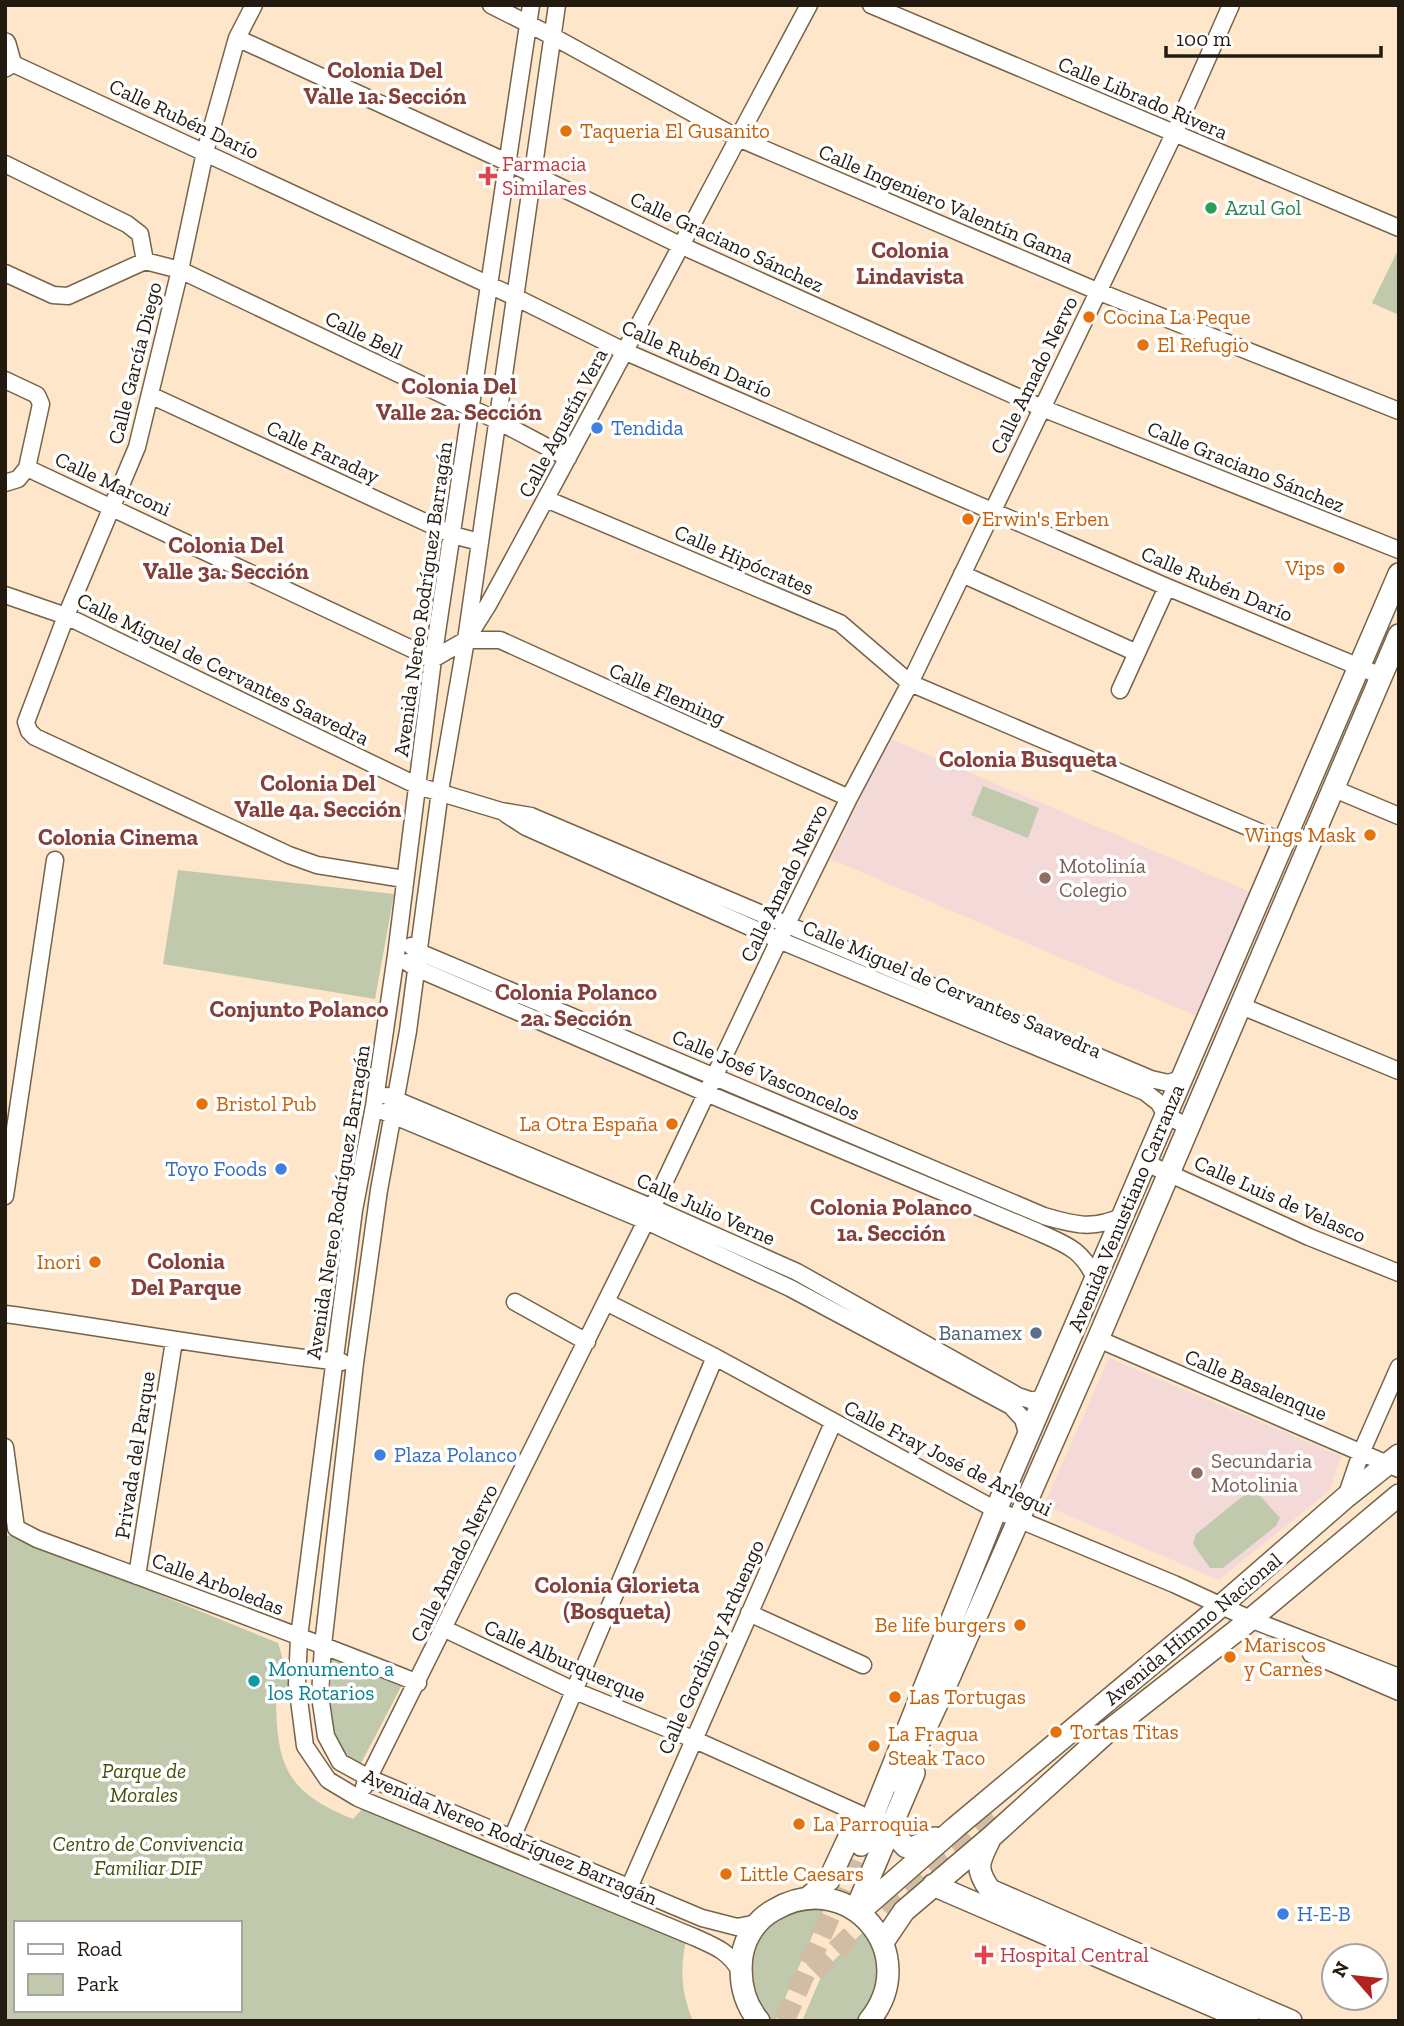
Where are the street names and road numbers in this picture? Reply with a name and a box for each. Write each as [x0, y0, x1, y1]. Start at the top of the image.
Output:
street label: Calle Librado Rivera [1055, 51, 1232, 145]
street label: Calle Rubén Darío [105, 73, 263, 164]
street label: Calle Ingeniero Valentín Gama [815, 138, 1077, 269]
street label: Calle Graciano Sánchez [626, 186, 828, 298]
street label: Calle García Diego [102, 279, 167, 447]
street label: Calle Amado Nervo [984, 292, 1083, 458]
street label: Calle Bell [321, 305, 407, 364]
street label: Calle Rubén Darío [618, 314, 776, 403]
street label: Calle Agustín Vera [513, 344, 612, 502]
street label: Calle Faraday [263, 414, 384, 489]
street label: Calle Graciano Sánchez [1144, 415, 1349, 518]
street label: Avenida Nereo Rodríguez Barragán [388, 440, 457, 758]
street label: Calle Marconi [51, 446, 175, 521]
street label: Calle Hipócrates [671, 519, 818, 600]
street label: Calle Rubén Darío [1138, 540, 1297, 627]
street label: Calle Miguel de Cervantes Saavedra [73, 587, 373, 750]
street label: Calle Fleming [605, 657, 729, 730]
street label: Calle Amado Nervo [734, 800, 833, 966]
street label: Calle Miguel de Cervantes Saavedra [799, 914, 1105, 1063]
street label: Calle José Vasconcelos [669, 1024, 864, 1125]
street label: Avenida Nereo Rodríguez Barragán [300, 1043, 375, 1361]
street label: Avenida Venustiano Carranza [1062, 1080, 1189, 1335]
street label: Calle Luis de Velasco [1190, 1149, 1370, 1248]
street label: Calle Julio Verne [633, 1167, 780, 1250]
street label: Calle Basalenque [1181, 1343, 1331, 1426]
street label: Privada del Parque [109, 1369, 160, 1540]
street label: Calle Fray José de Arlegui [840, 1394, 1057, 1521]
street label: Calle Amado Nervo [404, 1480, 503, 1646]
street label: Calle Gordiño y Arduengo [652, 1536, 769, 1758]
street label: Calle Arboledas [149, 1547, 288, 1620]
street label: Avenida Himno Nacional [1099, 1547, 1287, 1710]
street label: Calle Alburquerque [480, 1614, 650, 1707]
street label: Avenida Nereo Rodríguez Barragán [359, 1763, 661, 1910]

